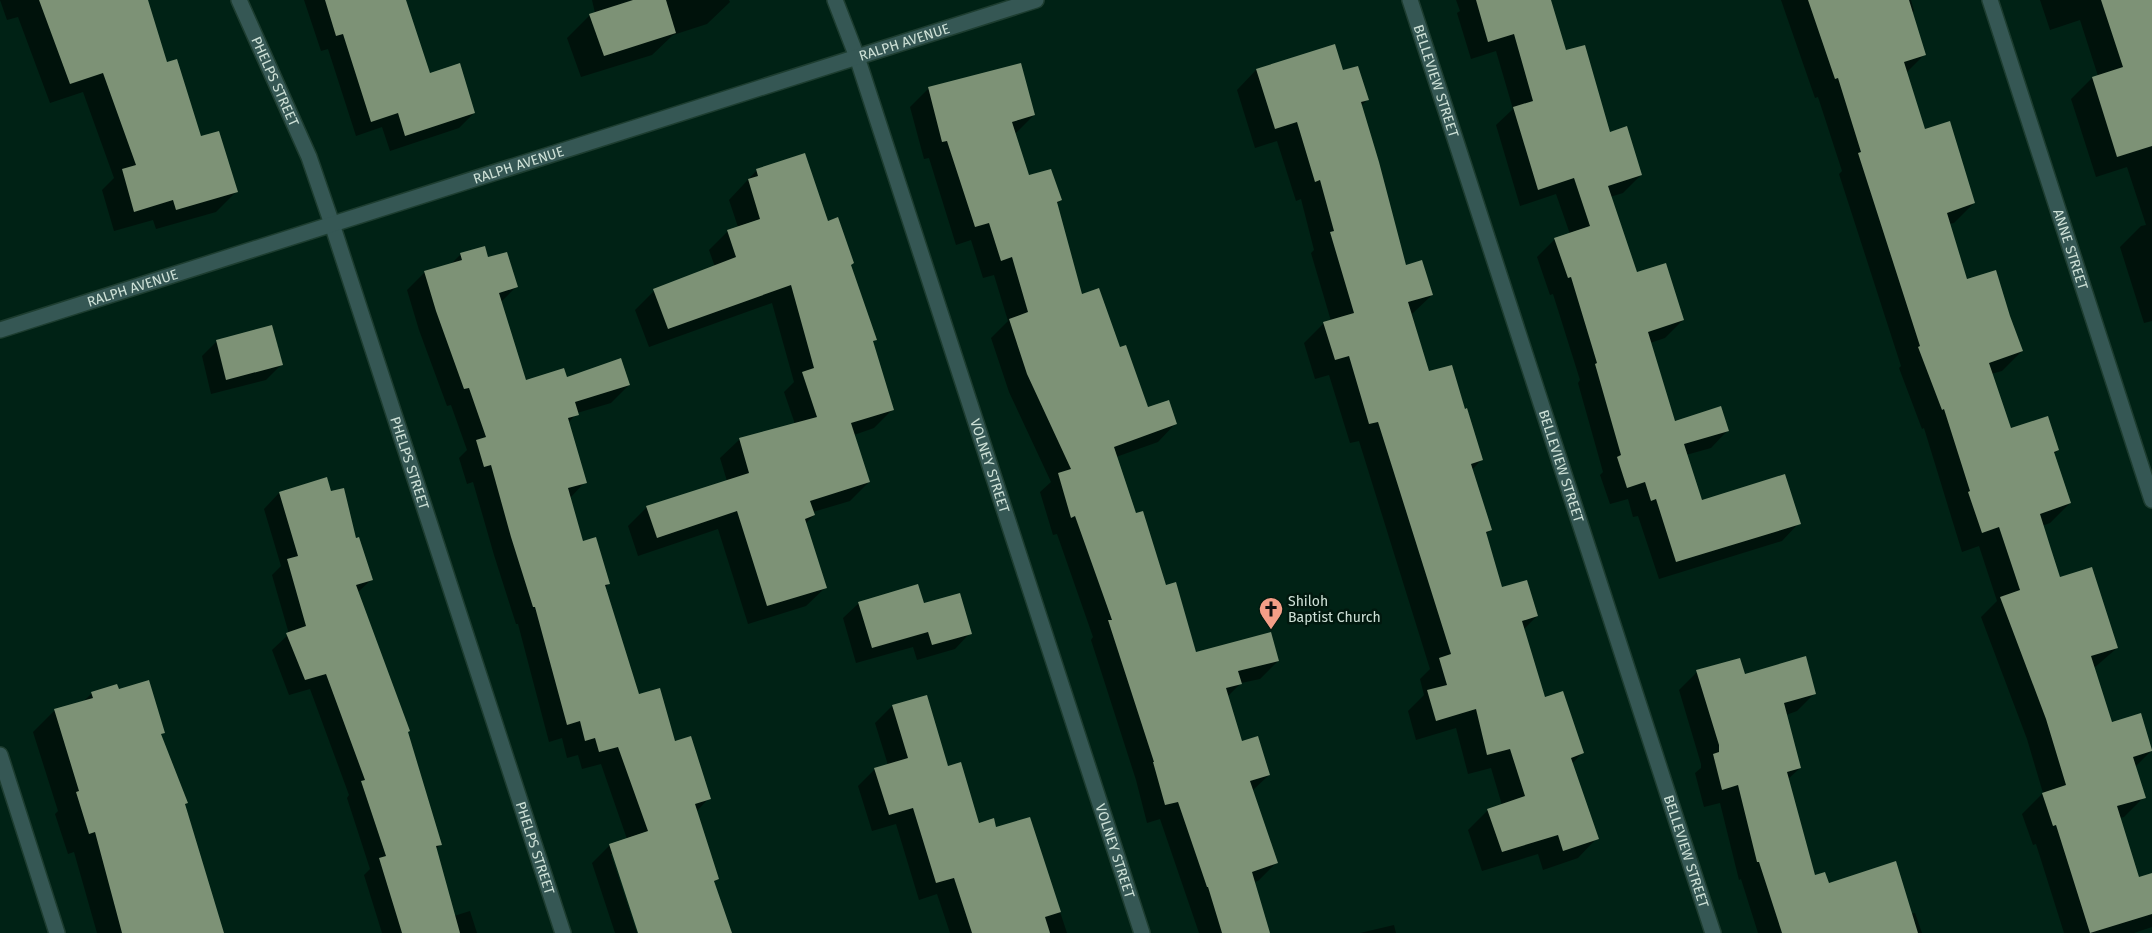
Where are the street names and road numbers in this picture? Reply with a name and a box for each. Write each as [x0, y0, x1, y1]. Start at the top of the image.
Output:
street label: RALPH AVENUE [857, 20, 952, 64]
street label: BELLEVIEW STREET [1410, 22, 1463, 140]
street label: PHELPS STREET [248, 34, 303, 130]
street label: RALPH AVENUE [471, 142, 566, 187]
street label: ANNE STREET [2050, 207, 2092, 292]
street label: RALPH AVENUE [85, 265, 180, 310]
street label: BELLEVIEW STREET [1535, 408, 1588, 525]
street label: PHELPS STREET [387, 414, 433, 512]
street label: VOLNEY STREET [967, 417, 1013, 516]
street label: BELLEVIEW STREET [1660, 793, 1713, 910]
street label: PHELPS STREET [512, 799, 559, 897]
street label: VOLNEY STREET [1092, 802, 1139, 901]

